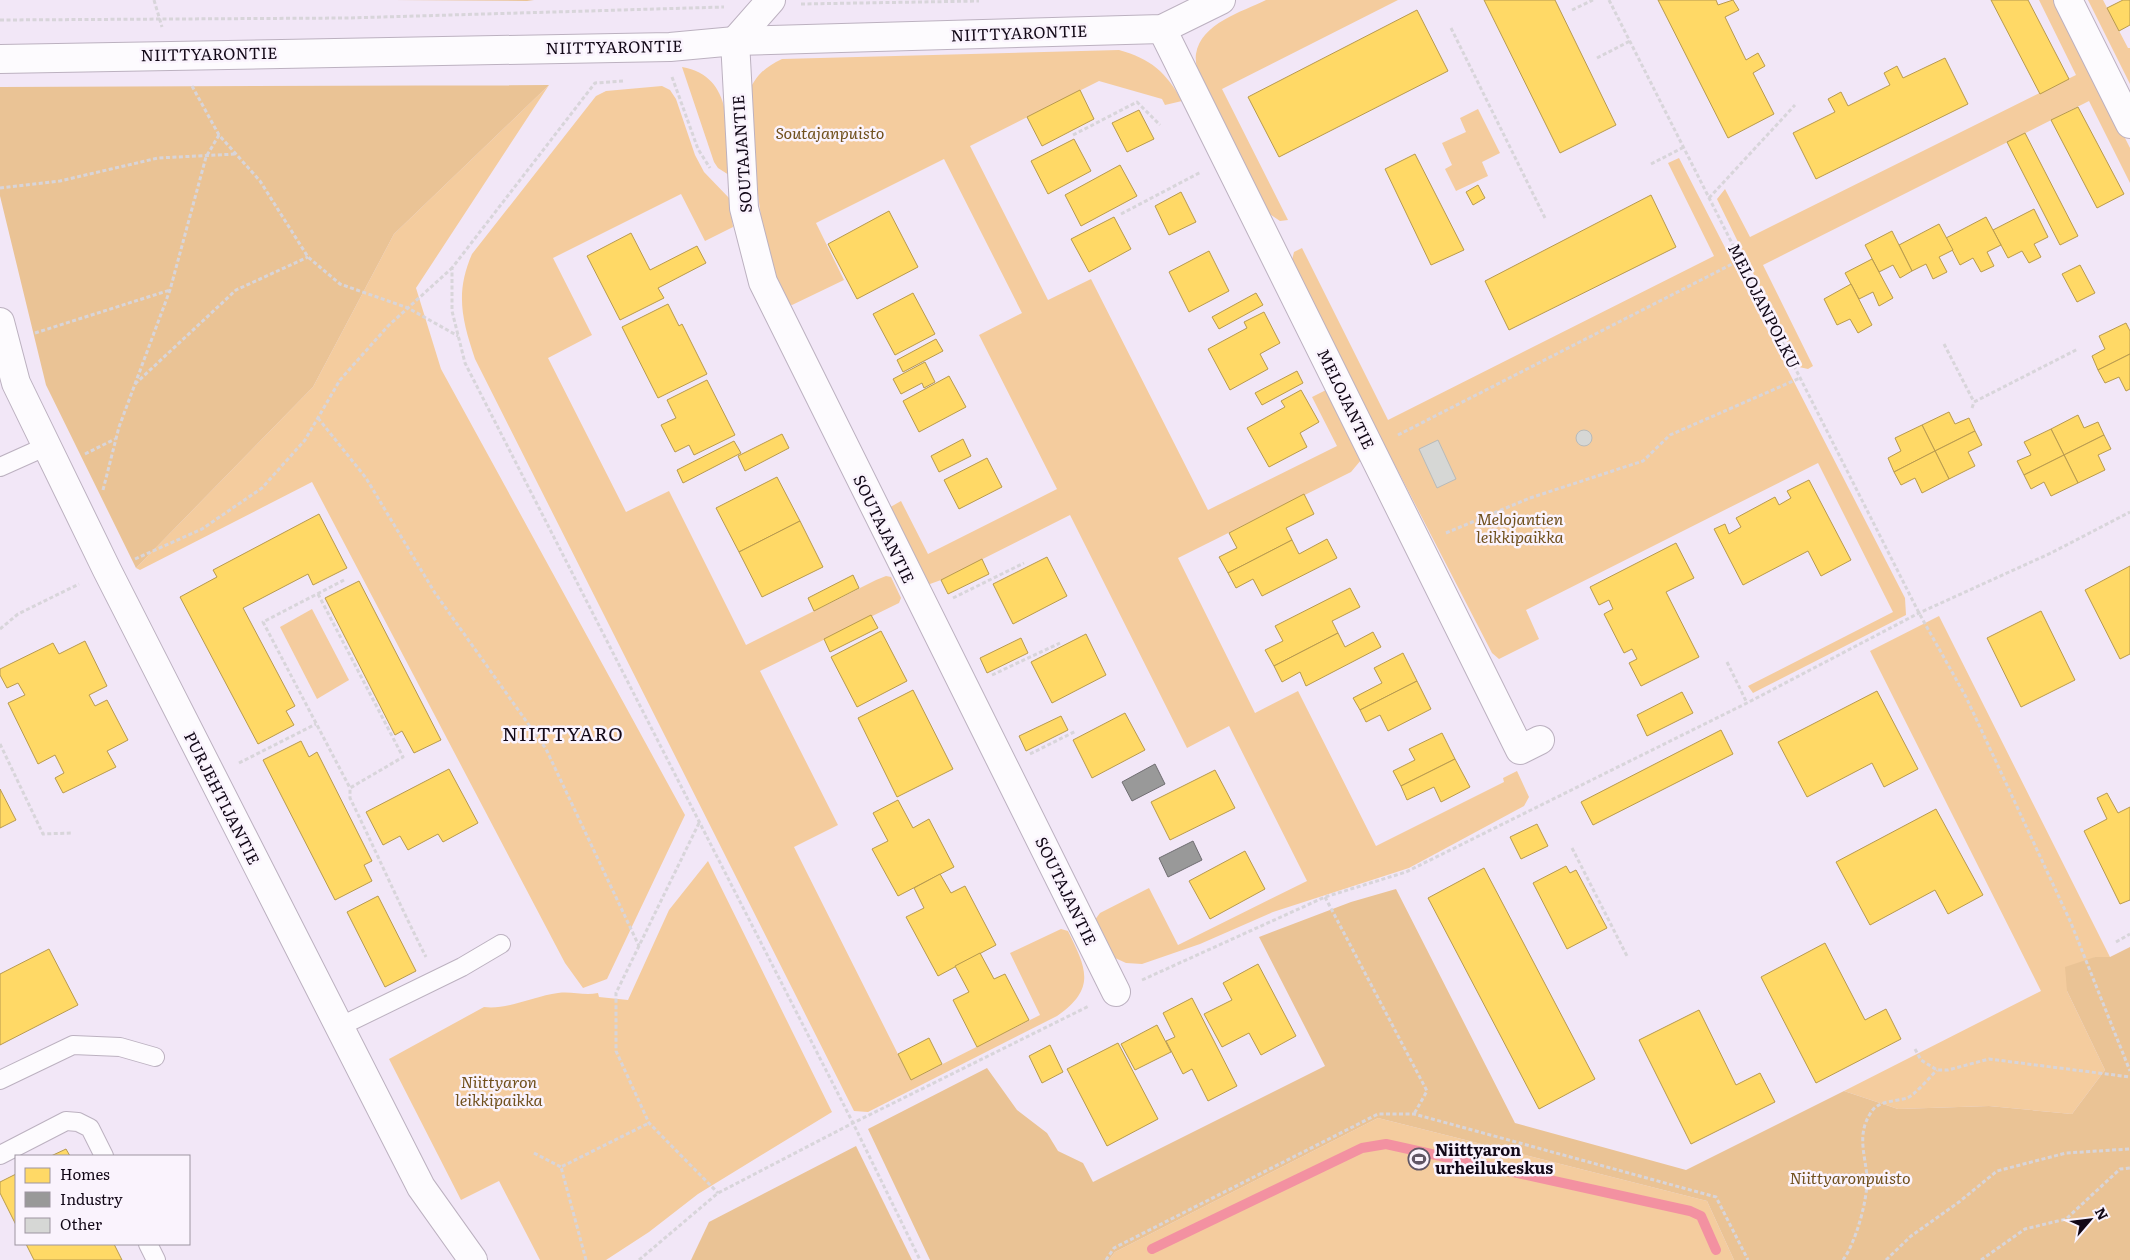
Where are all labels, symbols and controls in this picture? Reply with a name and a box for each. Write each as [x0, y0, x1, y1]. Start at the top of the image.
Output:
street label: NIITTYARONTIE [950, 18, 1088, 46]
street label: NIITTYARONTIE [545, 33, 682, 59]
street label: NIITTYARONTIE [140, 40, 277, 66]
street label: SOUTAJANTIE [725, 94, 757, 214]
park label: Soutajanpuisto [776, 120, 884, 144]
street label: MELOJANPOLKU [1723, 239, 1807, 372]
street label: MELOJANTIE [1312, 344, 1382, 453]
street label: SOUTAJANTIE [848, 470, 922, 587]
park label: Melojantien leikkipaikka [1476, 506, 1565, 548]
district label: NIITTYARO [502, 719, 624, 747]
street label: PURJEHTIJANTIE [179, 727, 267, 868]
street label: SOUTAJANTIE [1030, 832, 1104, 949]
park label: Niittyaron leikkipaikka [455, 1069, 544, 1111]
place label: Niittyaron urheilukeskus [1435, 1137, 1553, 1179]
sports icon: Niittyaron urheilukeskus [1407, 1147, 1431, 1171]
legend [15, 1155, 190, 1245]
text: Homes [60, 1162, 110, 1185]
park label: Niittyaronpuisto [1789, 1165, 1911, 1189]
text: Industry [60, 1187, 123, 1210]
north arrow [2065, 1195, 2115, 1245]
text: N [2091, 1204, 2114, 1224]
text: Other [60, 1212, 102, 1235]

